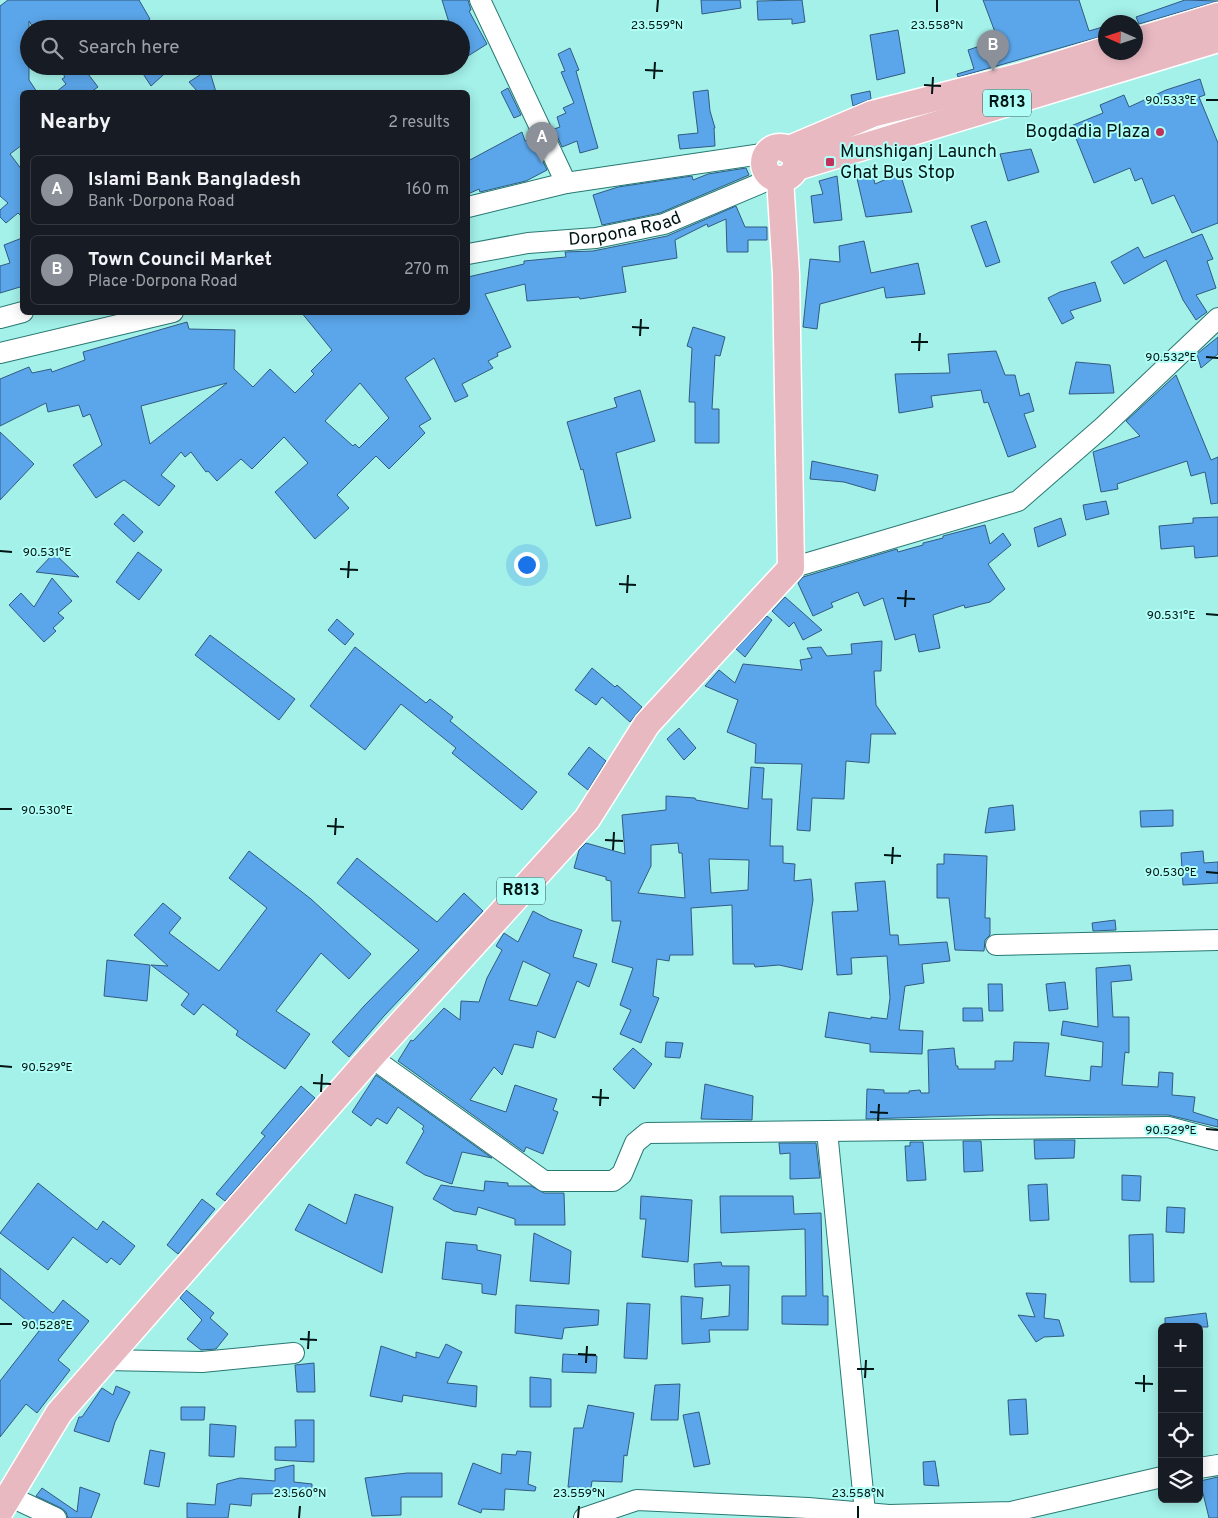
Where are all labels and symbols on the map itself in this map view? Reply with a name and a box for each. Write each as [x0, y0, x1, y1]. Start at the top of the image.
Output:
north arrow [1098, 15, 1143, 60]
text: 23.559°N [631, 18, 683, 34]
text: 23.558°N [911, 18, 963, 34]
pin: B [977, 30, 1009, 71]
road number: R813 [983, 90, 1031, 116]
text: 90.533°E [1145, 93, 1197, 109]
place label: Bogdadia Plaza [1025, 121, 1150, 144]
pin: A [526, 122, 558, 163]
marker: Bogdadia Plaza [1154, 126, 1166, 138]
place label: Munshiganj Launch Ghat Bus Stop [840, 141, 997, 185]
marker: Munshiganj Launch Ghat Bus Stop [824, 156, 836, 168]
street label: Dorpona Road [568, 206, 685, 252]
text: 90.532°E [1145, 350, 1197, 366]
text: 90.531°E [23, 545, 71, 561]
your location [514, 552, 540, 578]
text: 90.531°E [1147, 608, 1195, 624]
text: 90.530°E [21, 803, 73, 819]
text: 90.530°E [1145, 865, 1197, 881]
road number: R813 [497, 878, 545, 904]
text: 90.529°E [21, 1060, 73, 1076]
text: 90.529°E [1145, 1123, 1197, 1139]
text: 90.528°E [21, 1318, 73, 1334]
text: 23.560°N [274, 1486, 326, 1502]
text: 23.559°N [553, 1486, 605, 1502]
text: 23.558°N [832, 1486, 884, 1502]

